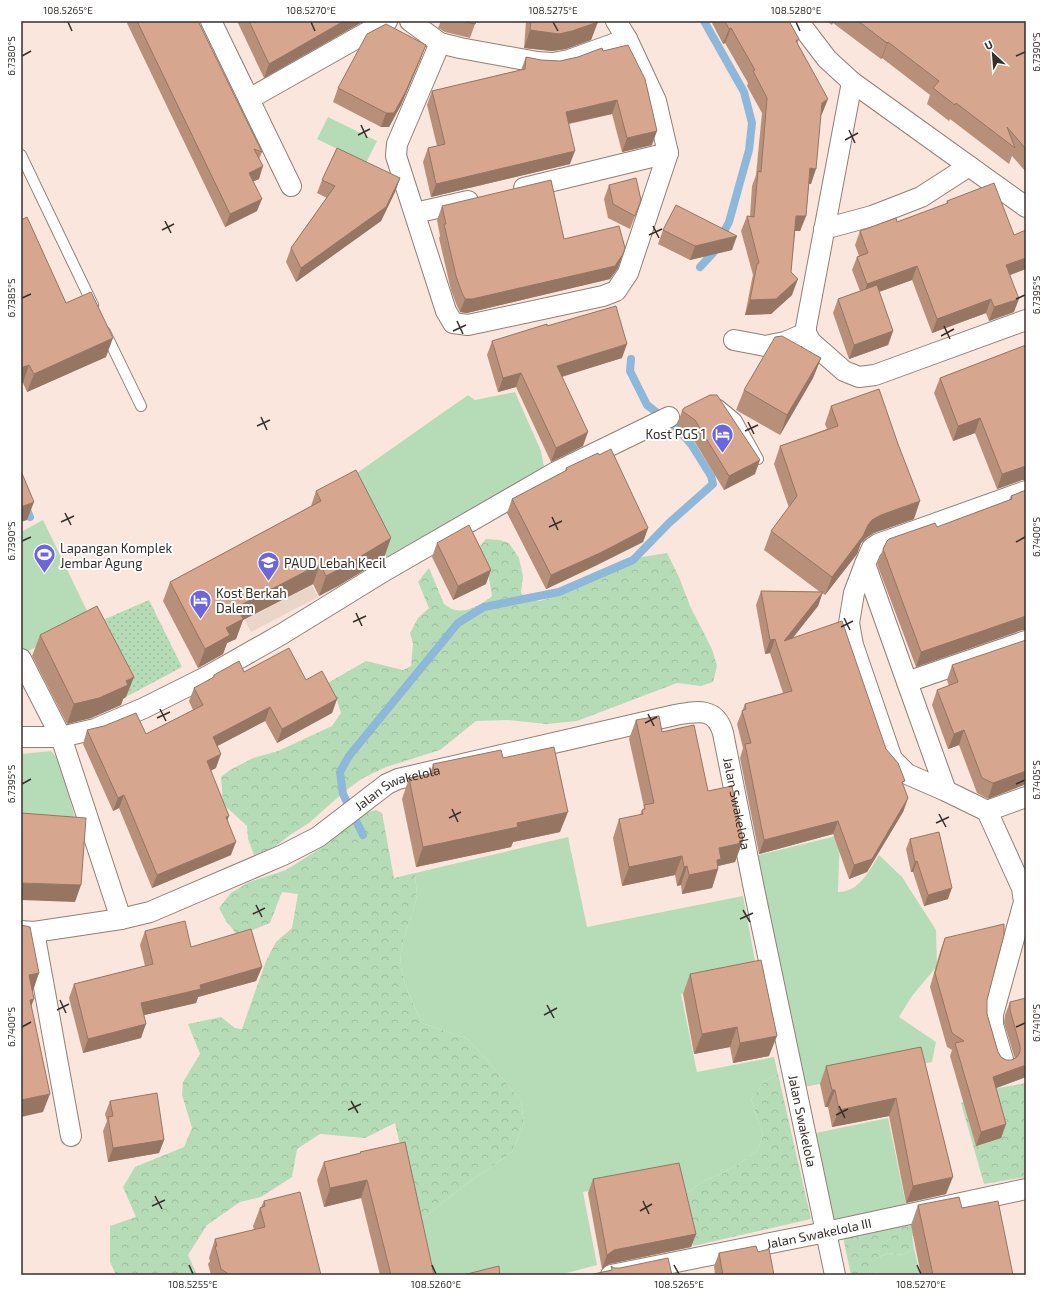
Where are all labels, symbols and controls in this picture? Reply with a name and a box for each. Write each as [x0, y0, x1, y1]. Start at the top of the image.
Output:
text: 108.5265°E [43, 4, 93, 16]
text: 108.5270°E [286, 4, 336, 16]
text: 108.5275°E [528, 4, 578, 16]
text: 108.5280°E [771, 4, 822, 16]
text: 6.7390°S [1030, 32, 1042, 72]
north arrow [973, 34, 1013, 74]
text: 6.7380°S [5, 36, 17, 76]
text: U [982, 37, 995, 52]
text: 6.7395°S [1030, 275, 1042, 314]
text: 6.7385°S [5, 278, 17, 318]
hotel icon: Kost PGS 1 [709, 421, 735, 454]
place label: Kost PGS 1 [645, 426, 706, 442]
text: 6.7400°S [1030, 517, 1042, 557]
text: 6.7390°S [5, 521, 17, 561]
place label: Lapangan Komplek Jembar Agung [60, 540, 172, 571]
sports icon: Lapangan Komplek Jembar Agung [32, 542, 58, 575]
school or university icon: PAUD Lebah Kecil [255, 550, 281, 583]
place label: PAUD Lebah Kecil [284, 555, 386, 571]
place label: Kost Berkah Dalem [216, 585, 287, 616]
hotel icon: Kost Berkah Dalem [187, 587, 213, 620]
street label: Jalan Swakelola [720, 756, 754, 851]
text: 6.7405°S [1030, 760, 1042, 800]
street label: Jalan Swakelola [351, 762, 442, 814]
text: 6.7395°S [5, 764, 17, 803]
text: 6.7410°S [1030, 1004, 1042, 1042]
text: 6.7400°S [5, 1007, 17, 1047]
street label: Jalan Swakelola [785, 1073, 820, 1168]
street label: Jalan Swakelola III [765, 1214, 873, 1252]
text: 108.5255°E [168, 1278, 218, 1290]
text: 108.5260°E [411, 1278, 462, 1290]
text: 108.5265°E [654, 1278, 704, 1290]
text: 108.5270°E [896, 1278, 946, 1290]

